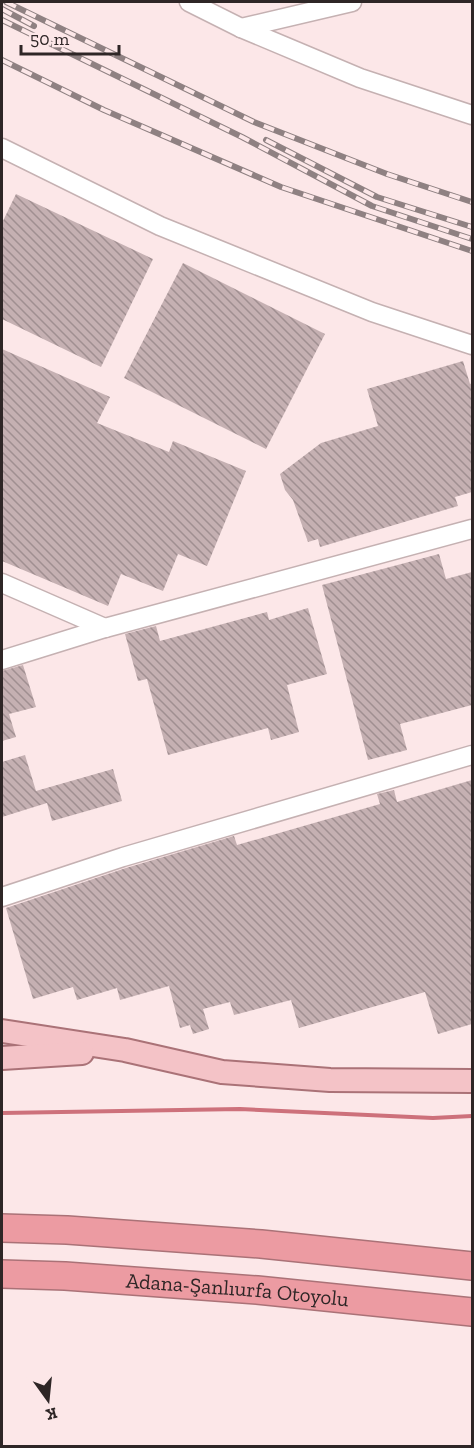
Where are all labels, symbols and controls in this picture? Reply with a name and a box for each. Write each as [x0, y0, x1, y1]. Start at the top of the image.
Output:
scale bar [21, 18, 118, 56]
text: 50 m [30, 28, 70, 50]
street label: Adana-Şanlıurfa Otoyolu [125, 1267, 350, 1311]
north arrow [18, 1370, 78, 1430]
text: K [44, 1403, 59, 1425]

